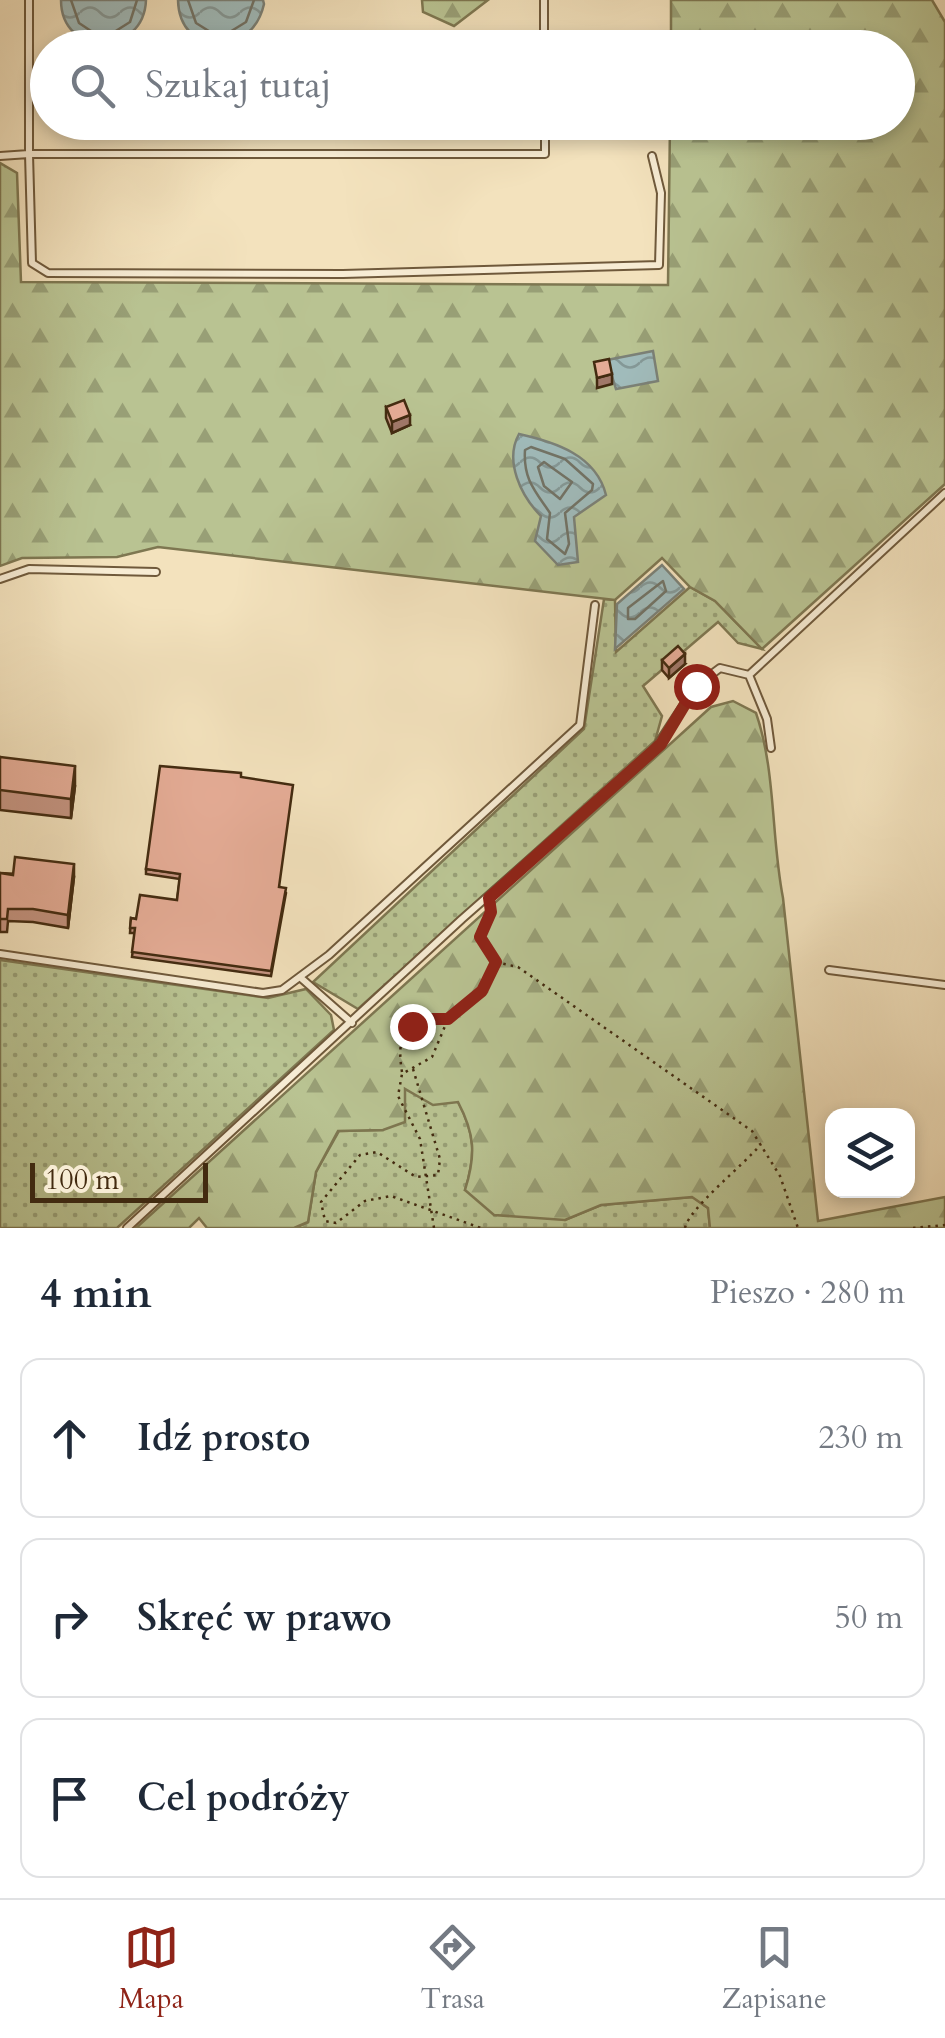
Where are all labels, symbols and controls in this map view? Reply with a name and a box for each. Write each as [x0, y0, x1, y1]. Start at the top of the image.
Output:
search box [30, 30, 915, 140]
icon: search [65, 58, 120, 113]
text: Szukaj tutaj [145, 59, 332, 111]
route start [674, 664, 720, 710]
route end [390, 1004, 436, 1050]
map controls [825, 1108, 915, 1198]
button: layers [825, 1108, 915, 1198]
scale bar [30, 1158, 208, 1202]
text: 100 m [45, 1161, 119, 1199]
text: 4 min [40, 1265, 152, 1322]
text: Pieszo · 280 m [710, 1271, 905, 1315]
icon: ahead [42, 1411, 97, 1466]
text: Idź prosto [137, 1412, 310, 1464]
text: 230 m [818, 1416, 903, 1460]
icon: right [42, 1591, 97, 1646]
text: Skręć w prawo [137, 1592, 392, 1644]
text: 50 m [835, 1596, 903, 1640]
icon: arrive [42, 1771, 97, 1826]
text: Cel podróży [137, 1772, 350, 1824]
tab: Mapa [118, 1920, 184, 2018]
tab: Trasa [421, 1920, 485, 2018]
tab: Zapisane [722, 1920, 827, 2018]

